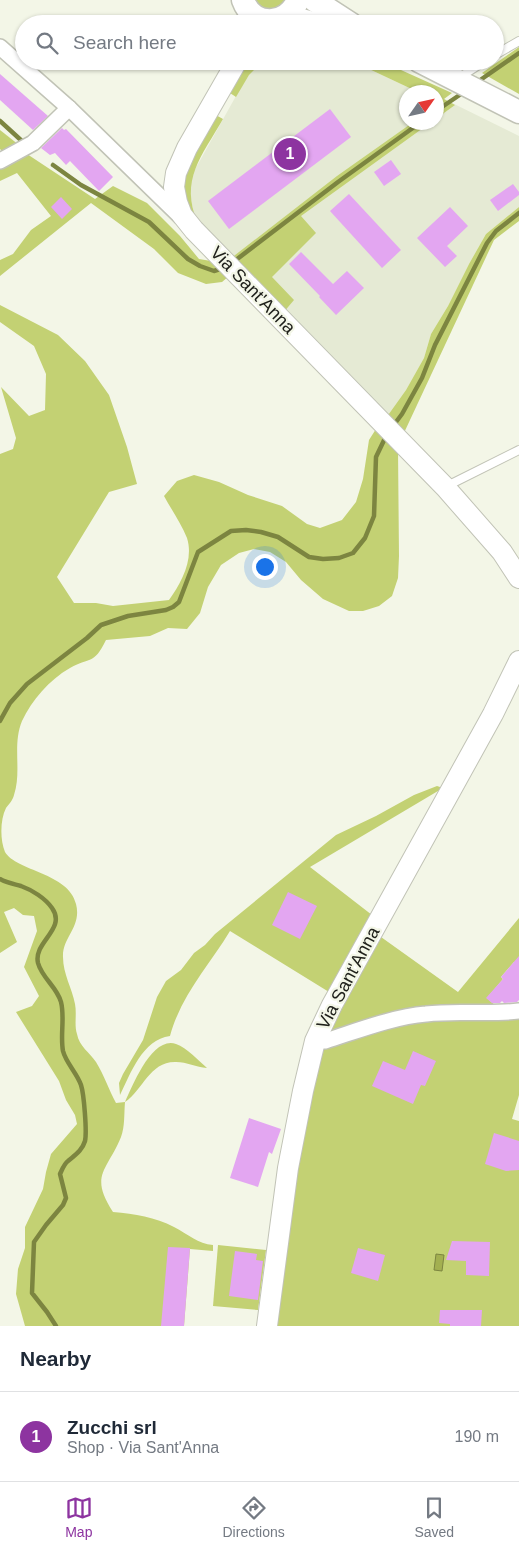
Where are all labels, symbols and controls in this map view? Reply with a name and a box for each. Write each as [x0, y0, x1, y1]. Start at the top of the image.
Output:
search box [15, 15, 504, 70]
icon: search [33, 29, 61, 57]
text: Search here [73, 32, 177, 53]
north arrow [399, 85, 444, 130]
pin: 1 [274, 135, 306, 173]
street label: Via Sant'Anna [206, 242, 300, 338]
your location [252, 554, 278, 580]
street label: Via Sant'Anna [313, 922, 384, 1033]
text: Nearby [20, 1347, 91, 1370]
text: Zucchi srl [67, 1417, 157, 1438]
text: 1 [32, 1428, 40, 1445]
text: 190 m [455, 1428, 499, 1445]
text: Shop · Via Sant'Anna [67, 1439, 219, 1456]
tab: Map [65, 1494, 93, 1540]
tab: Directions [223, 1494, 285, 1540]
tab: Saved [414, 1494, 454, 1540]

